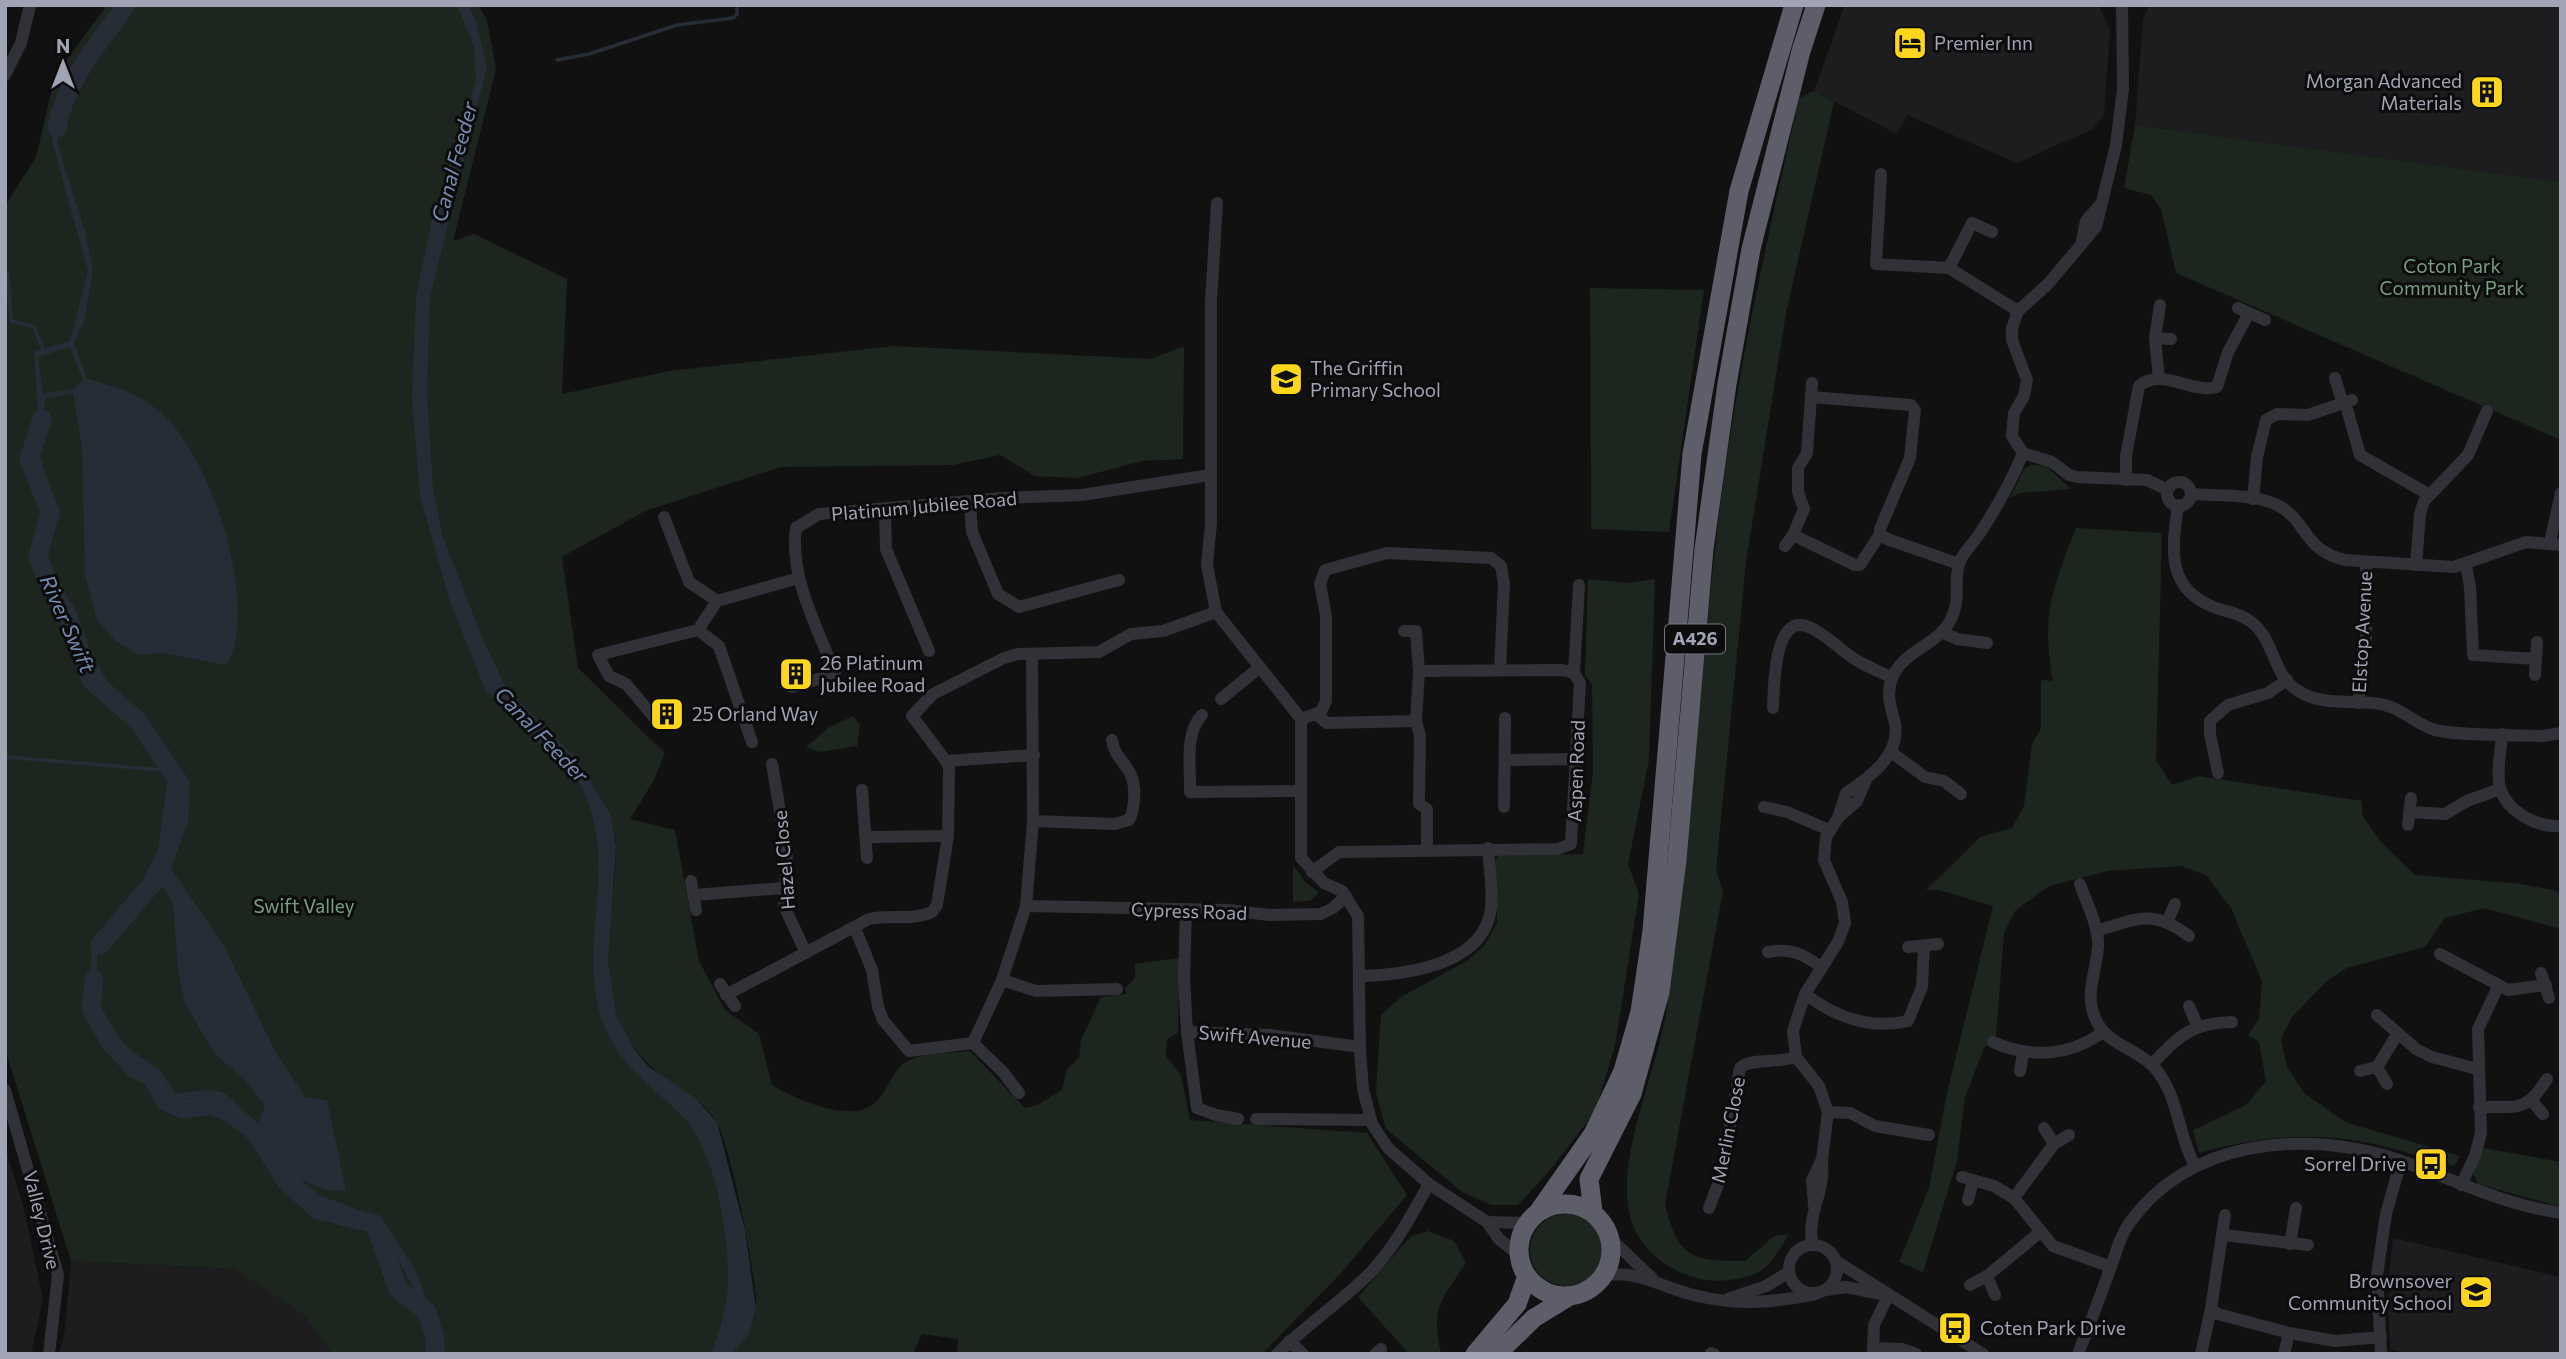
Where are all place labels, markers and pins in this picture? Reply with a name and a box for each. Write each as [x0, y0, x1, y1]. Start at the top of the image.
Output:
hotel icon: Premier Inn [1891, 24, 1929, 62]
place label: Premier Inn [1934, 31, 2033, 54]
place label: Morgan Advanced Materials [2306, 69, 2462, 114]
building icon: Morgan Advanced Materials [2468, 73, 2506, 111]
place label: The Griffin Primary School [1310, 356, 1441, 401]
school or university icon: The Griffin Primary School [1267, 360, 1305, 398]
place label: 26 Platinum Jubilee Road [820, 651, 925, 696]
building icon: 26 Platinum Jubilee Road [777, 655, 815, 693]
building icon: 25 Orland Way [648, 695, 686, 733]
place label: 25 Orland Way [692, 702, 819, 725]
bus stop icon: Sorrel Drive [2412, 1145, 2450, 1183]
place label: Sorrel Drive [2304, 1152, 2406, 1175]
place label: Brownsover Community School [2288, 1269, 2452, 1314]
school or university icon: Brownsover Community School [2457, 1273, 2495, 1311]
bus stop icon: Coten Park Drive [1936, 1309, 1974, 1347]
place label: Coten Park Drive [1980, 1316, 2126, 1339]

